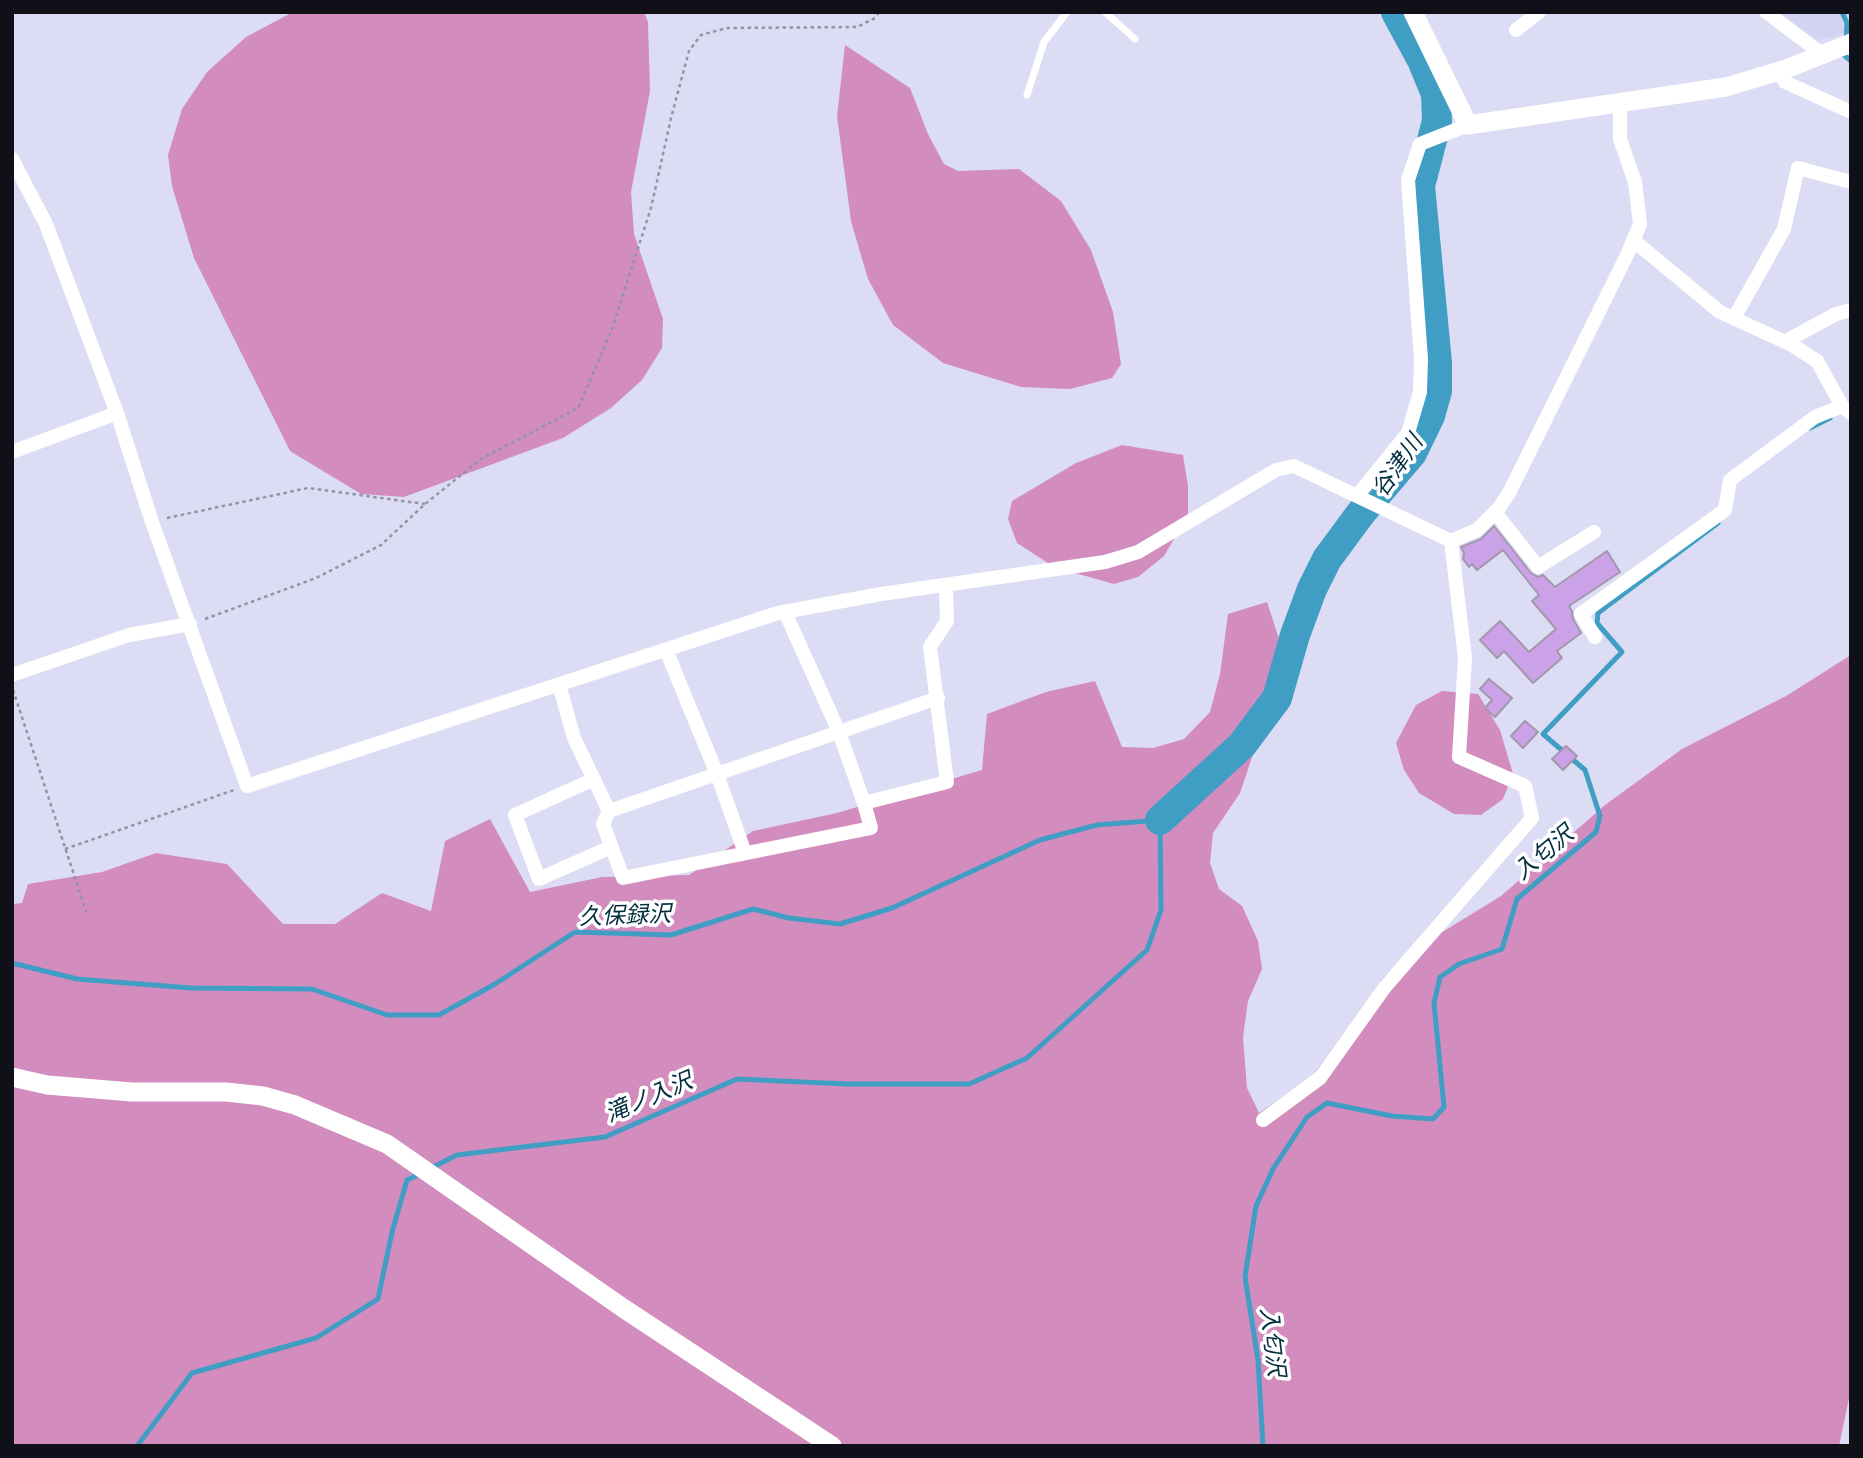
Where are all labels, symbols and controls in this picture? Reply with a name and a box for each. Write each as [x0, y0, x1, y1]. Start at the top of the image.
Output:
water label: 谷津川 [1367, 430, 1429, 502]
water label: 入匂沢 [1509, 820, 1579, 886]
water label: 久保録沢 [579, 901, 671, 931]
water label: 滝ノ入沢 [601, 1067, 697, 1129]
water label: 入匂沢 [1254, 1306, 1290, 1378]

